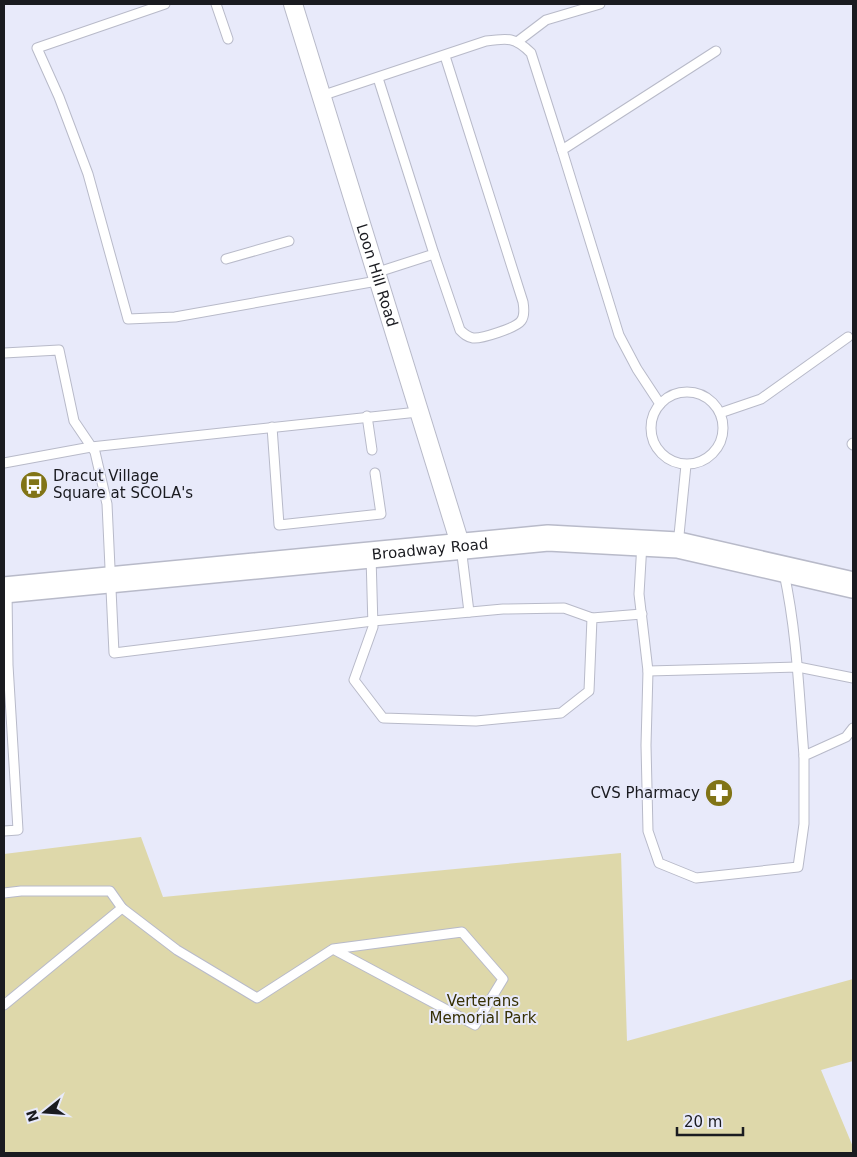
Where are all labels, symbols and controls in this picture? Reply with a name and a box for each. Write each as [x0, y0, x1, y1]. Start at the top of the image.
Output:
street label: Loon Hill Road [353, 222, 401, 329]
place label: Dracut Village Square at SCOLA's [53, 467, 193, 502]
bus stop icon: Dracut Village Square at SCOLA's [19, 470, 49, 500]
street label: Broadway Road [371, 535, 489, 564]
pharmacy icon: CVS Pharmacy [704, 778, 734, 808]
place label: CVS Pharmacy [590, 784, 700, 802]
park label: Verterans Memorial Park [430, 992, 537, 1027]
north arrow [20, 1087, 70, 1137]
scale bar [677, 1104, 743, 1136]
text: N [23, 1108, 42, 1124]
text: 20 m [684, 1113, 722, 1131]

